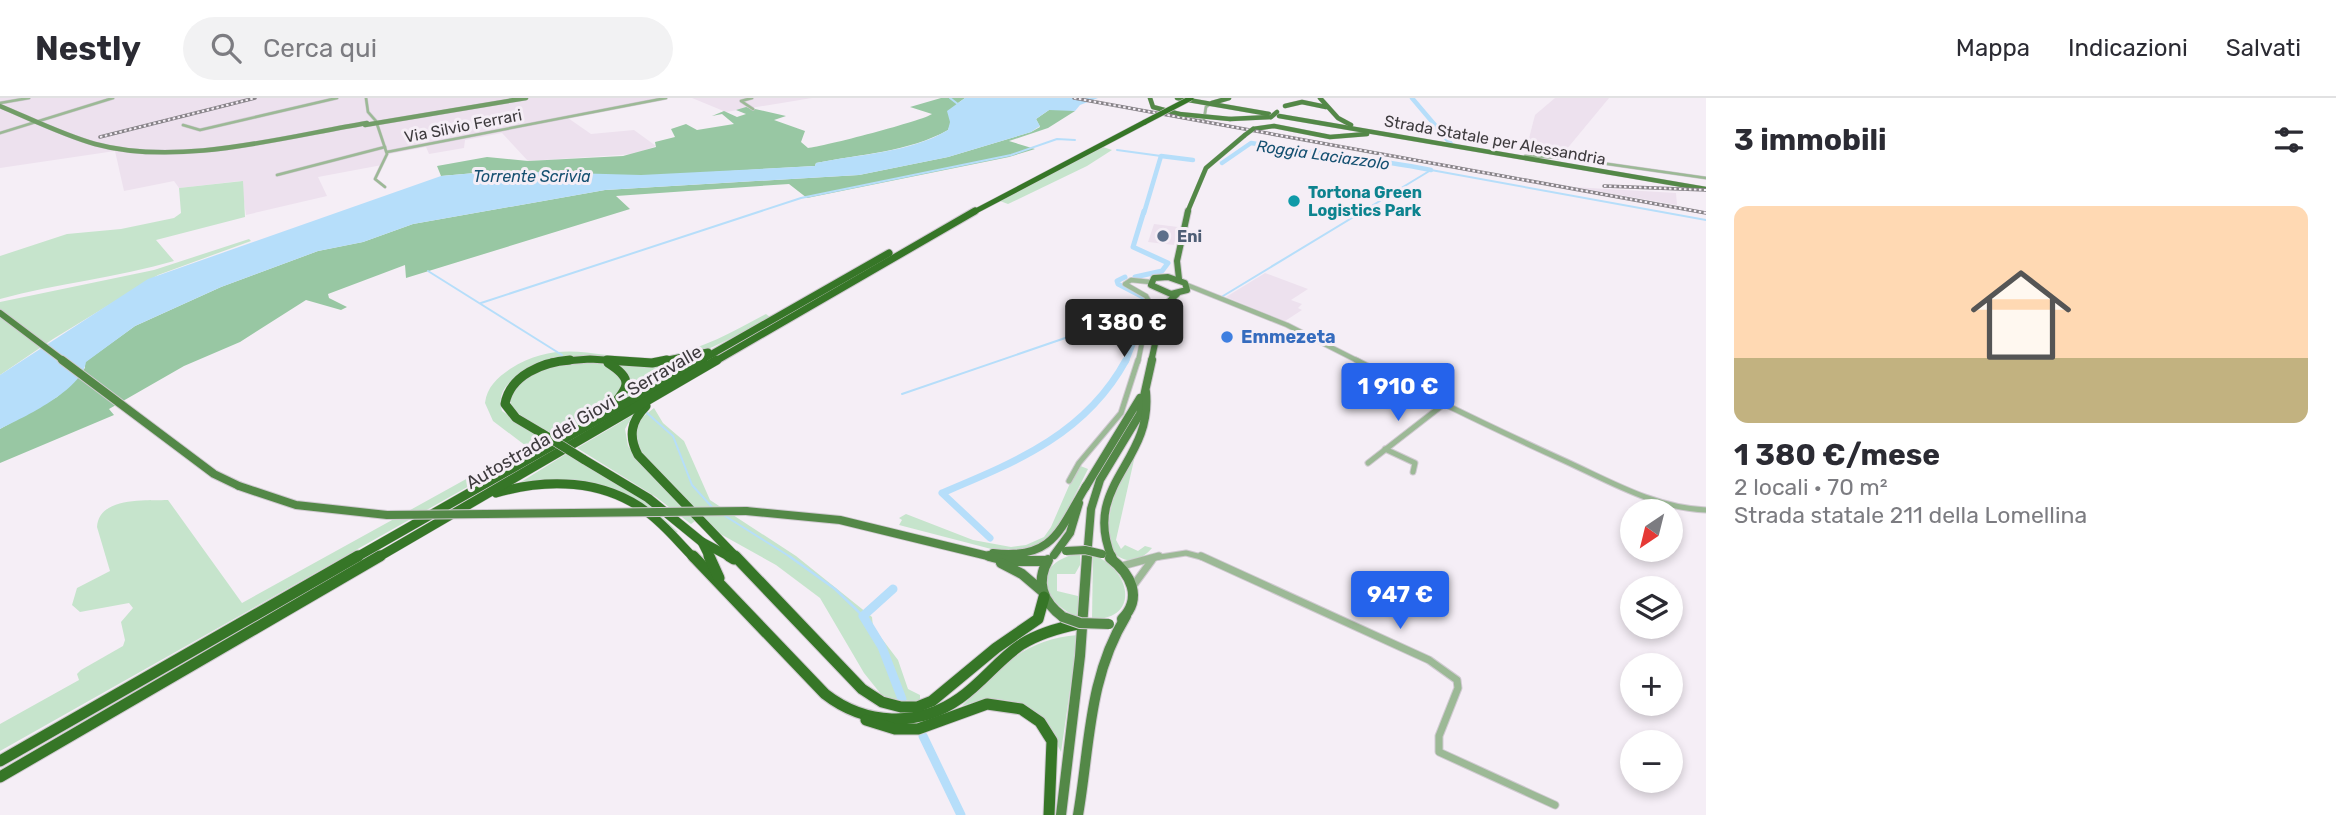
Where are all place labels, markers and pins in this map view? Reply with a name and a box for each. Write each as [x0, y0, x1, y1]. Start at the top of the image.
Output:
place label: Tortona Green Logistics Park [1308, 183, 1422, 220]
marker: Tortona Green Logistics Park [1286, 193, 1302, 209]
place label: Eni [1177, 227, 1202, 246]
marker: Eni [1155, 228, 1171, 244]
pin: 1 380 € [1059, 300, 1189, 359]
place label: Emmezeta [1241, 326, 1336, 348]
marker: Emmezeta [1219, 329, 1235, 345]
pin: 1 910 € [1333, 364, 1463, 423]
pin: 947 € [1351, 572, 1449, 631]

